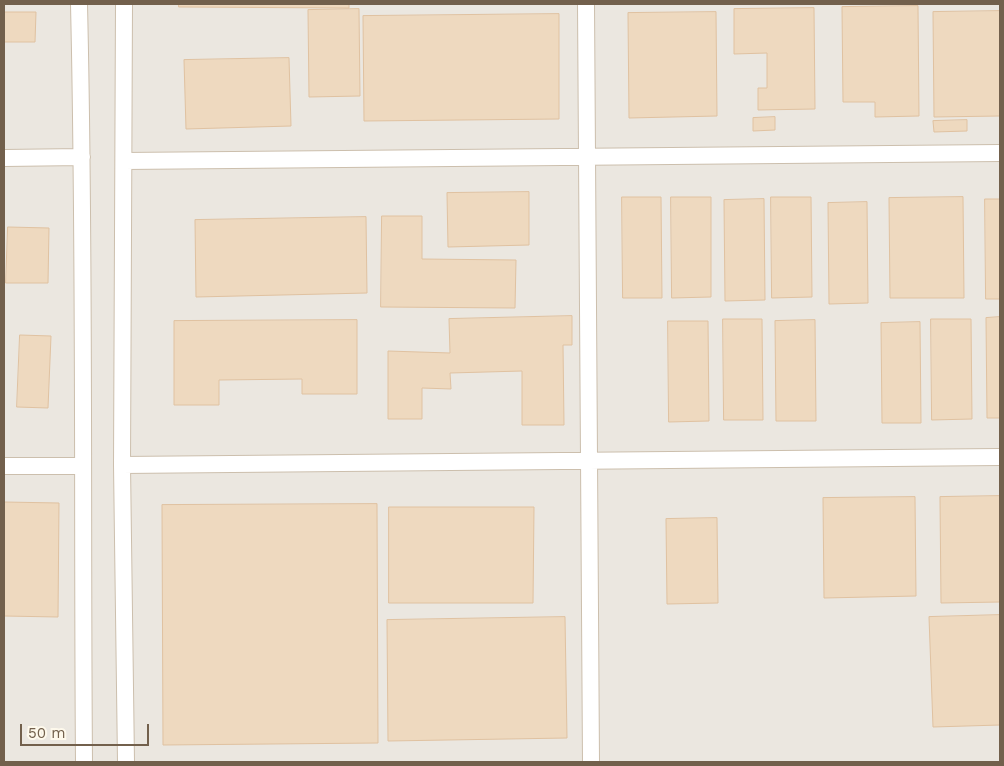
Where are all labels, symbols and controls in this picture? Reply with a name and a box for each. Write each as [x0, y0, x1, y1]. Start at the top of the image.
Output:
scale bar [22, 714, 151, 746]
text: 50 m [28, 724, 65, 742]

